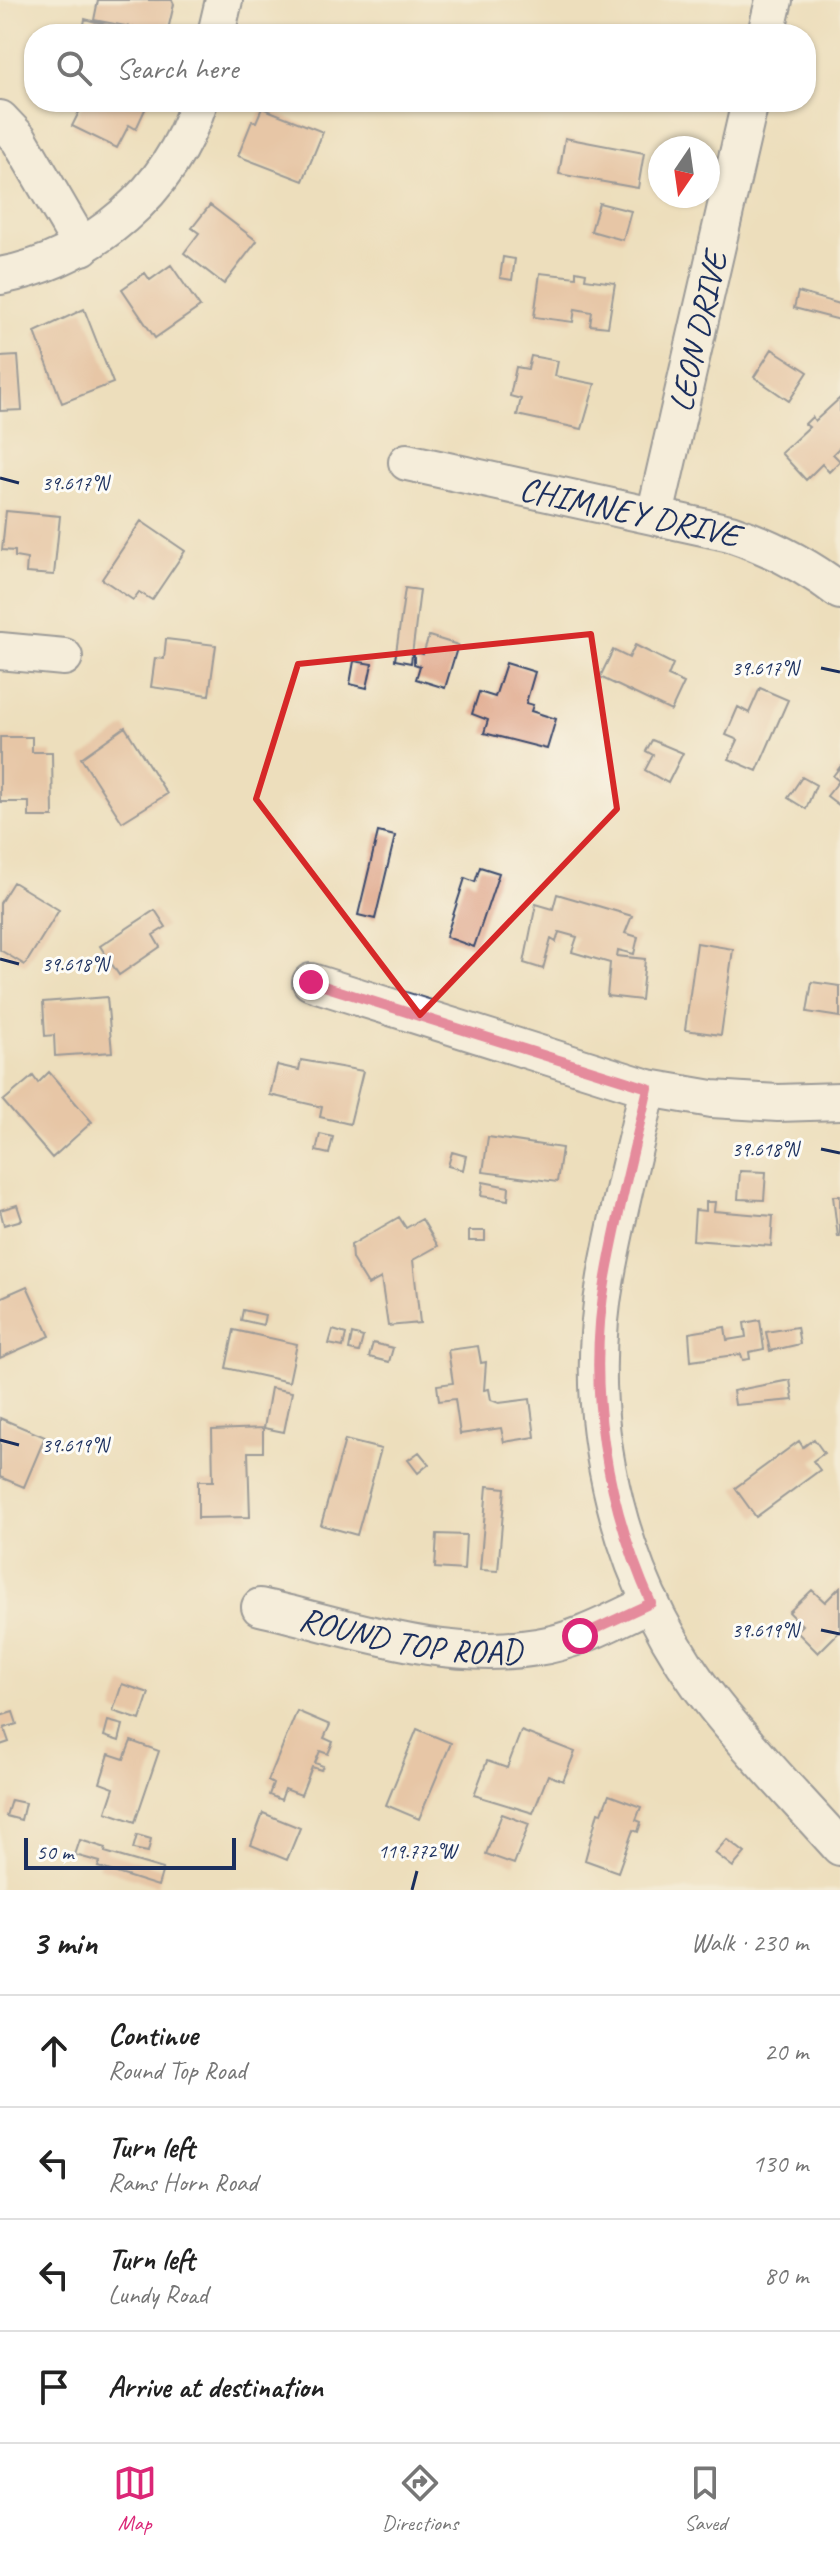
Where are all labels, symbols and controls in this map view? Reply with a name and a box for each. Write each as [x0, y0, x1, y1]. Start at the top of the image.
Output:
search box [24, 24, 816, 112]
icon: search [52, 46, 96, 90]
text: Search here [116, 49, 238, 87]
north arrow [648, 136, 720, 208]
street label: LEON DRIVE [659, 244, 738, 416]
street label: CHIMNEY DRIVE [516, 466, 749, 558]
text: 39.617°N [42, 471, 111, 496]
text: 39.617°N [732, 656, 801, 681]
text: 39.618°N [42, 952, 111, 977]
route end [293, 964, 329, 1000]
text: 39.618°N [732, 1137, 801, 1162]
text: 39.619°N [42, 1433, 111, 1458]
street label: ROUND TOP ROAD [295, 1597, 526, 1673]
route start [562, 1618, 598, 1654]
text: 39.619°N [732, 1618, 801, 1643]
scale bar [24, 1834, 236, 1870]
text: 50 m [36, 1838, 73, 1866]
text: 119.772°W [378, 1839, 460, 1864]
text: 3 min [32, 1921, 97, 1964]
text: Walk · 230 m [691, 1926, 808, 1959]
text: Continue [108, 2016, 198, 2054]
icon: ahead [32, 2029, 76, 2073]
text: 20 m [764, 2035, 808, 2068]
text: Round Top Road [108, 2054, 246, 2087]
text: Turn left [108, 2128, 195, 2166]
icon: left [32, 2141, 76, 2185]
text: 130 m [752, 2147, 808, 2180]
text: Rams Horn Road [108, 2166, 257, 2199]
text: Turn left [108, 2240, 195, 2278]
icon: left [32, 2253, 76, 2297]
text: 80 m [764, 2259, 808, 2292]
text: Lundy Road [108, 2278, 208, 2311]
icon: arrive [32, 2365, 76, 2409]
text: Arrive at destination [108, 2368, 323, 2406]
tab: Map [113, 2461, 157, 2537]
tab: Directions [382, 2461, 458, 2537]
tab: Saved [683, 2461, 727, 2537]

